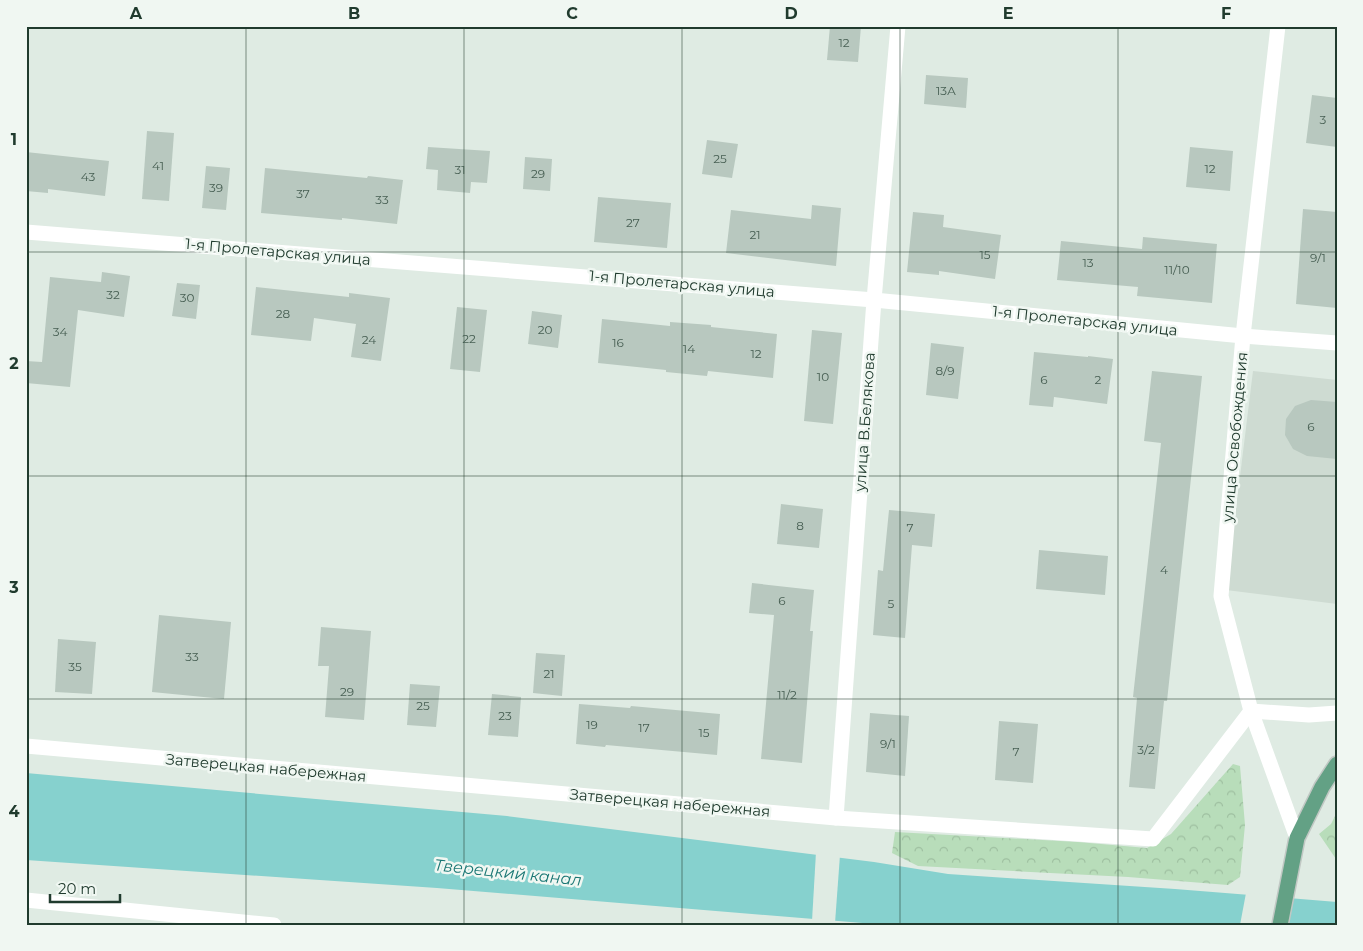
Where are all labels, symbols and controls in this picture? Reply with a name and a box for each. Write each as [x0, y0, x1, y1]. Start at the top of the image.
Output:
text: A [129, 4, 143, 23]
text: B [348, 4, 360, 23]
text: C [566, 4, 578, 23]
text: D [784, 4, 798, 23]
text: E [1003, 4, 1013, 23]
text: F [1221, 4, 1231, 23]
house number: 12 [838, 35, 850, 50]
house number: 13А [936, 83, 956, 98]
house number: 3 [1320, 112, 1327, 127]
text: 1 [11, 130, 17, 149]
house number: 25 [713, 151, 727, 166]
house number: 41 [152, 158, 164, 173]
house number: 12 [1204, 161, 1216, 176]
house number: 31 [454, 162, 466, 177]
house number: 29 [531, 166, 545, 181]
house number: 43 [81, 169, 95, 184]
house number: 39 [209, 180, 223, 195]
house number: 37 [296, 186, 310, 201]
house number: 33 [375, 192, 389, 207]
house number: 27 [626, 215, 640, 230]
house number: 21 [749, 227, 761, 242]
street label: 1-я Пролетарская улица [184, 234, 372, 269]
house number: 15 [979, 247, 991, 262]
house number: 9/1 [1310, 250, 1326, 265]
house number: 13 [1082, 255, 1094, 270]
house number: 11/10 [1164, 262, 1190, 277]
street label: 1-я Пролетарская улица [588, 266, 776, 301]
house number: 32 [106, 287, 120, 302]
house number: 30 [180, 290, 194, 305]
street label: 1-я Пролетарская улица [991, 301, 1179, 340]
house number: 28 [276, 306, 291, 321]
house number: 20 [538, 322, 552, 337]
house number: 34 [53, 324, 67, 339]
house number: 22 [462, 331, 476, 346]
house number: 24 [362, 332, 376, 347]
house number: 16 [612, 335, 624, 350]
house number: 14 [683, 341, 695, 356]
house number: 12 [750, 346, 762, 361]
street label: улица Освобождения [1218, 351, 1251, 524]
street label: улица В.Белякова [850, 352, 879, 493]
text: 2 [9, 354, 19, 373]
house number: 8/9 [936, 363, 954, 378]
house number: 10 [817, 369, 829, 384]
house number: 6 [1040, 372, 1048, 387]
house number: 2 [1095, 372, 1102, 387]
house number: 6 [1307, 419, 1315, 434]
house number: 8 [796, 518, 804, 533]
house number: 7 [906, 520, 914, 535]
house number: 4 [1160, 562, 1168, 577]
text: 3 [8, 578, 19, 597]
house number: 6 [778, 593, 786, 608]
house number: 5 [888, 596, 895, 611]
house number: 33 [185, 649, 199, 664]
house number: 35 [68, 659, 82, 674]
house number: 21 [543, 666, 555, 681]
house number: 29 [340, 684, 354, 699]
house number: 11/2 [777, 687, 797, 702]
house number: 25 [416, 698, 430, 713]
house number: 23 [498, 708, 512, 723]
house number: 19 [586, 717, 598, 732]
house number: 17 [638, 720, 650, 735]
house number: 15 [698, 725, 710, 740]
house number: 9/1 [880, 736, 896, 751]
house number: 3/2 [1137, 742, 1155, 757]
house number: 7 [1012, 744, 1020, 759]
street label: Затверецкая набережная [165, 749, 367, 786]
street label: Затверецкая набережная [569, 784, 771, 821]
text: 4 [8, 802, 20, 821]
water label: Тверецкий канал [433, 855, 583, 890]
scale bar [50, 871, 120, 903]
text: 20 m [58, 879, 96, 898]

